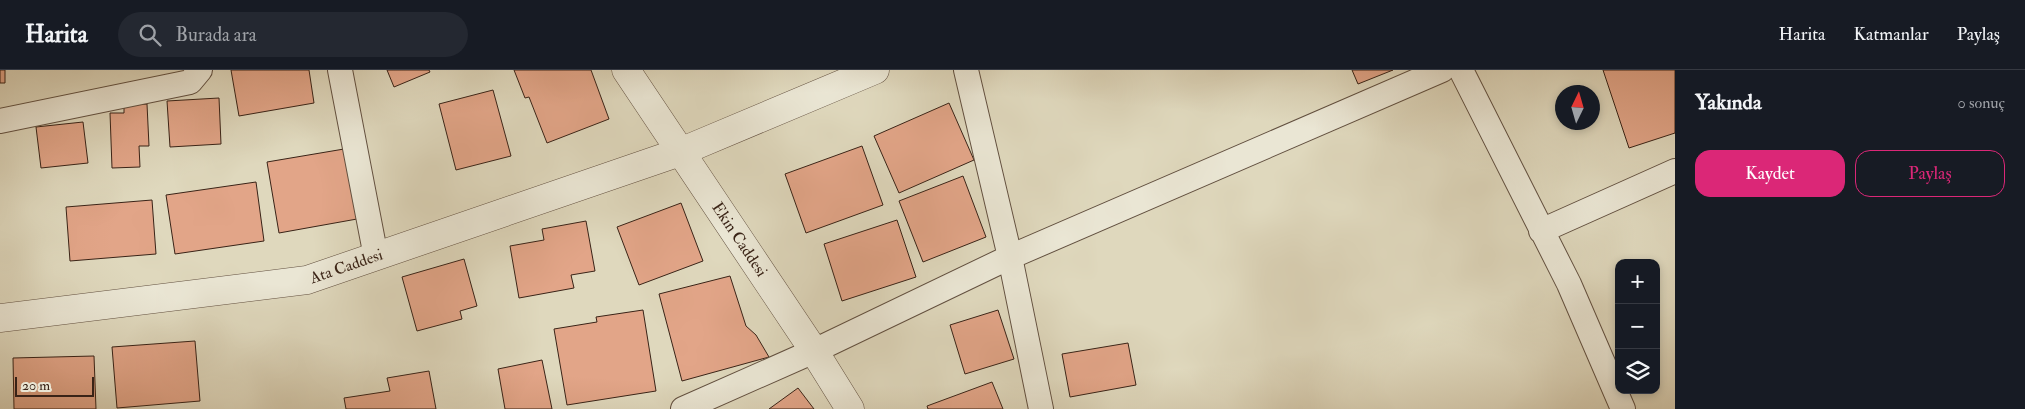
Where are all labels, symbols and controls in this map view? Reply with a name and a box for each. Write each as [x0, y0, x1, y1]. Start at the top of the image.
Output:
search box [118, 12, 468, 57]
text: Harita [25, 19, 88, 50]
icon: search [136, 21, 164, 49]
text: Burada ara [176, 23, 257, 47]
text: Harita [1779, 23, 1825, 46]
text: Katmanlar [1853, 23, 1929, 46]
text: Paylaş [1957, 23, 2000, 46]
north arrow [1555, 85, 1600, 130]
text: Yakında [1695, 89, 1762, 116]
text: 0 sonuç [1957, 93, 2005, 113]
button: Kaydet [1695, 150, 1845, 197]
button: Paylaş [1855, 150, 2005, 197]
street label: Ekin Caddesi [707, 198, 772, 281]
street label: Ata Caddesi [306, 245, 385, 289]
map controls [1615, 259, 1660, 394]
button: + [1615, 259, 1660, 304]
button: − [1615, 304, 1660, 349]
button: layers [1615, 349, 1660, 394]
scale bar [15, 374, 94, 397]
text: 20 m [22, 377, 50, 394]

